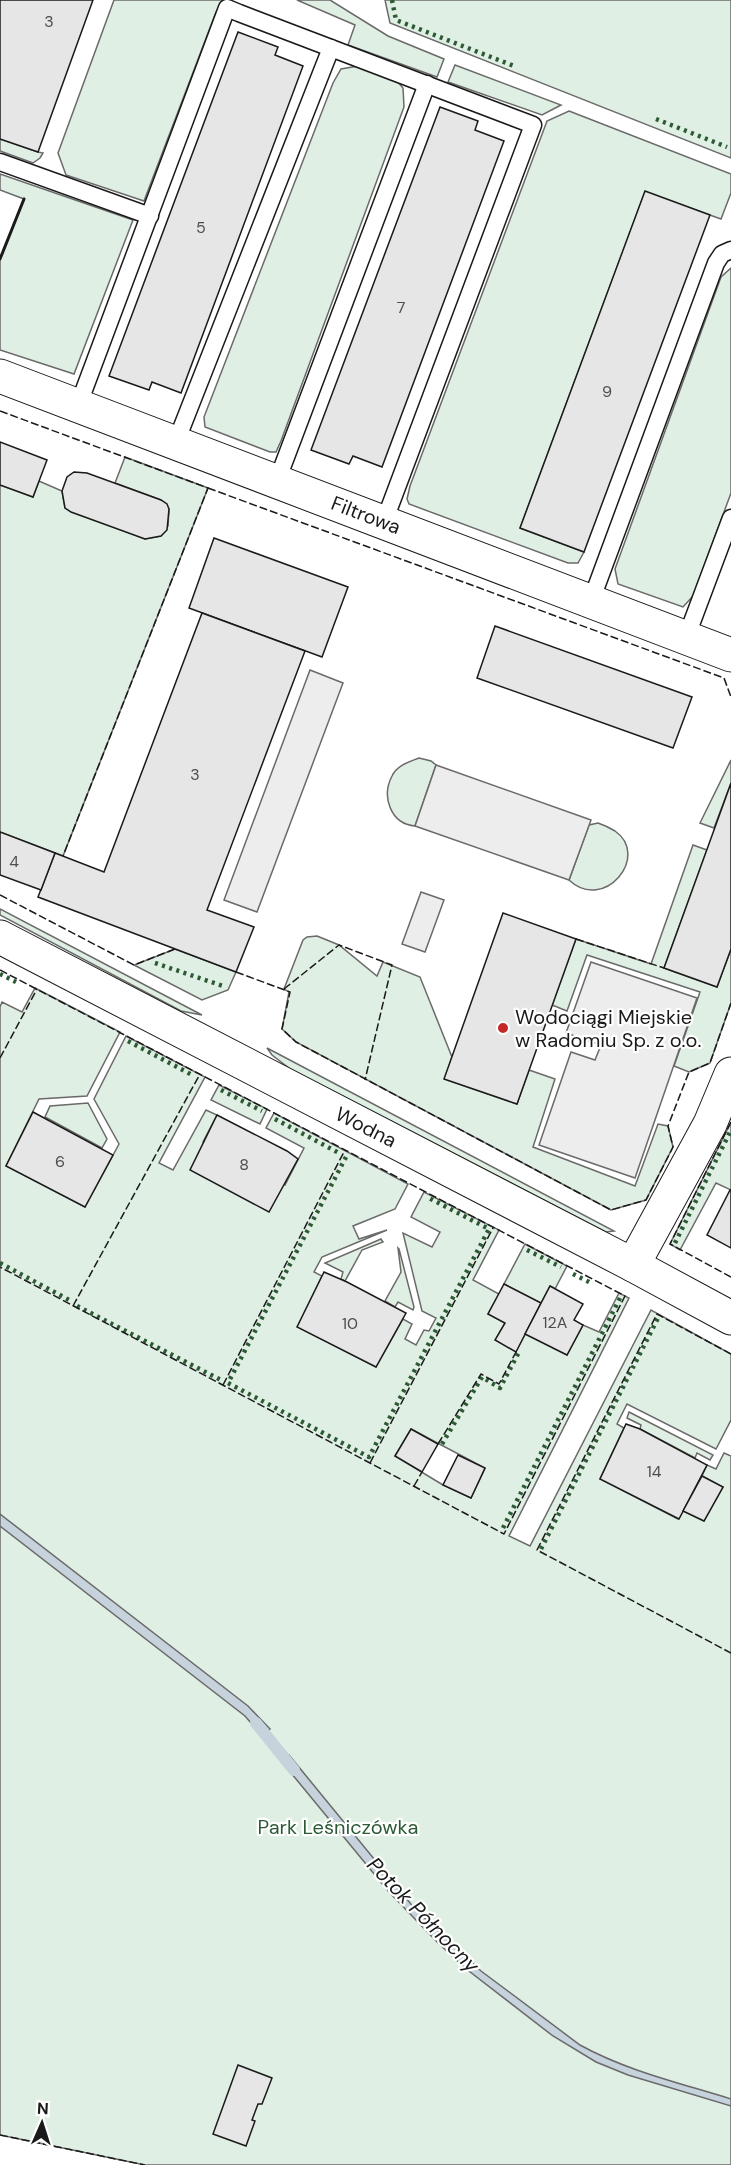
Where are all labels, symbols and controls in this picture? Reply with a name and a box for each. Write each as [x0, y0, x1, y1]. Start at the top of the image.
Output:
house number: 3 [44, 11, 54, 32]
house number: 5 [196, 217, 206, 238]
house number: 7 [397, 297, 405, 318]
house number: 9 [602, 381, 612, 402]
street label: Filtrowa [328, 490, 404, 540]
house number: 3 [190, 764, 200, 785]
house number: 4 [9, 851, 19, 872]
place label: Wodociągi Miejskie w Radomiu Sp. z o.o. [515, 1004, 701, 1053]
marker: Wodociągi Miejskie w Radomiu Sp. z o.o. [496, 1021, 510, 1035]
street label: Wodna [331, 1101, 401, 1153]
house number: 6 [55, 1151, 65, 1172]
house number: 8 [239, 1154, 249, 1175]
house number: 12A [543, 1312, 568, 1333]
house number: 10 [342, 1313, 358, 1334]
house number: 14 [647, 1461, 662, 1482]
park label: Park Leśniczówka [258, 1814, 418, 1840]
water label: Potok Północny [361, 1851, 486, 1980]
north arrow [12, 2093, 72, 2153]
text: N [36, 2098, 49, 2119]

